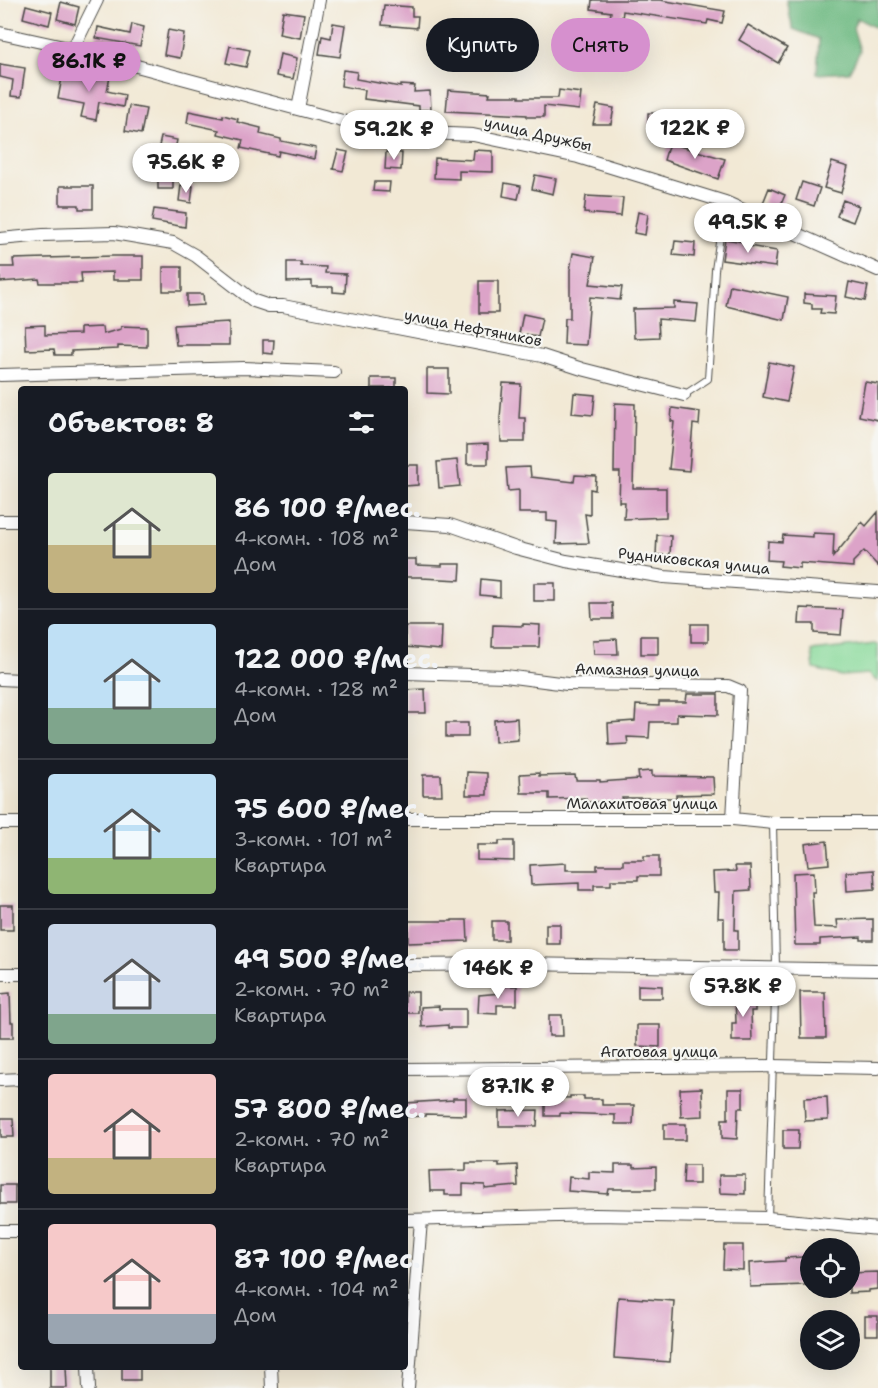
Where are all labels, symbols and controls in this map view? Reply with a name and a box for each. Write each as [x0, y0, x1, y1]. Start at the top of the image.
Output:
chip: Купить [426, 18, 539, 72]
chip: Снять [551, 18, 650, 72]
pin: 86.1K ₽ [34, 42, 144, 93]
text: 86.1K ₽ [52, 48, 126, 74]
pin: 122K ₽ [646, 109, 744, 160]
pin: 59.2K ₽ [339, 110, 449, 161]
street label: улица Дружбы [482, 112, 594, 156]
text: 122K ₽ [660, 115, 730, 141]
text: 59.2K ₽ [354, 116, 434, 142]
pin: 75.6K ₽ [131, 143, 241, 194]
text: 75.6K ₽ [146, 149, 226, 175]
pin: 49.5K ₽ [693, 203, 803, 254]
text: 49.5K ₽ [708, 209, 788, 235]
street label: улица Нефтяников [402, 305, 544, 351]
text: Объектов: 8 [48, 405, 214, 440]
icon: filters [345, 406, 378, 439]
text: 86 100 ₽/мес. [234, 490, 421, 525]
icon: home [96, 497, 168, 569]
text: 4-комн. · 108 m² [234, 525, 399, 551]
street label: Рудниковская улица [617, 543, 772, 579]
text: Дом [234, 551, 276, 577]
text: 122 000 ₽/мес. [234, 641, 439, 676]
icon: home [96, 648, 168, 720]
street label: Алмазная улица [575, 659, 700, 681]
text: 4-комн. · 128 m² [234, 676, 398, 702]
text: Дом [234, 702, 276, 728]
text: 75 600 ₽/мес. [234, 791, 425, 826]
street label: Малахитовая улица [566, 794, 718, 814]
icon: home [96, 798, 168, 870]
text: 3-комн. · 101 m² [234, 826, 392, 852]
text: Квартира [234, 852, 326, 878]
text: 49 500 ₽/мес. [234, 941, 425, 976]
icon: home [96, 948, 168, 1020]
pin: 146K ₽ [449, 949, 547, 1000]
text: 146K ₽ [462, 955, 534, 981]
pin: 57.8K ₽ [688, 967, 798, 1018]
text: 57.8K ₽ [704, 973, 782, 999]
text: 2-комн. · 70 m² [234, 976, 389, 1002]
text: Квартира [234, 1002, 326, 1028]
street label: Агатовая улица [600, 1042, 718, 1062]
pin: 87.1K ₽ [463, 1067, 573, 1118]
text: 87.1K ₽ [481, 1073, 555, 1099]
text: 57 800 ₽/мес. [234, 1091, 426, 1126]
icon: home [96, 1098, 168, 1170]
text: 2-комн. · 70 m² [234, 1126, 389, 1152]
text: Квартира [234, 1152, 326, 1178]
map controls [800, 1238, 860, 1370]
button: locate [800, 1238, 860, 1298]
text: 87 100 ₽/мес. [234, 1241, 421, 1276]
icon: home [96, 1248, 168, 1320]
text: 4-комн. · 104 m² [234, 1276, 398, 1302]
text: Дом [234, 1302, 276, 1328]
button: layers [800, 1310, 860, 1370]

